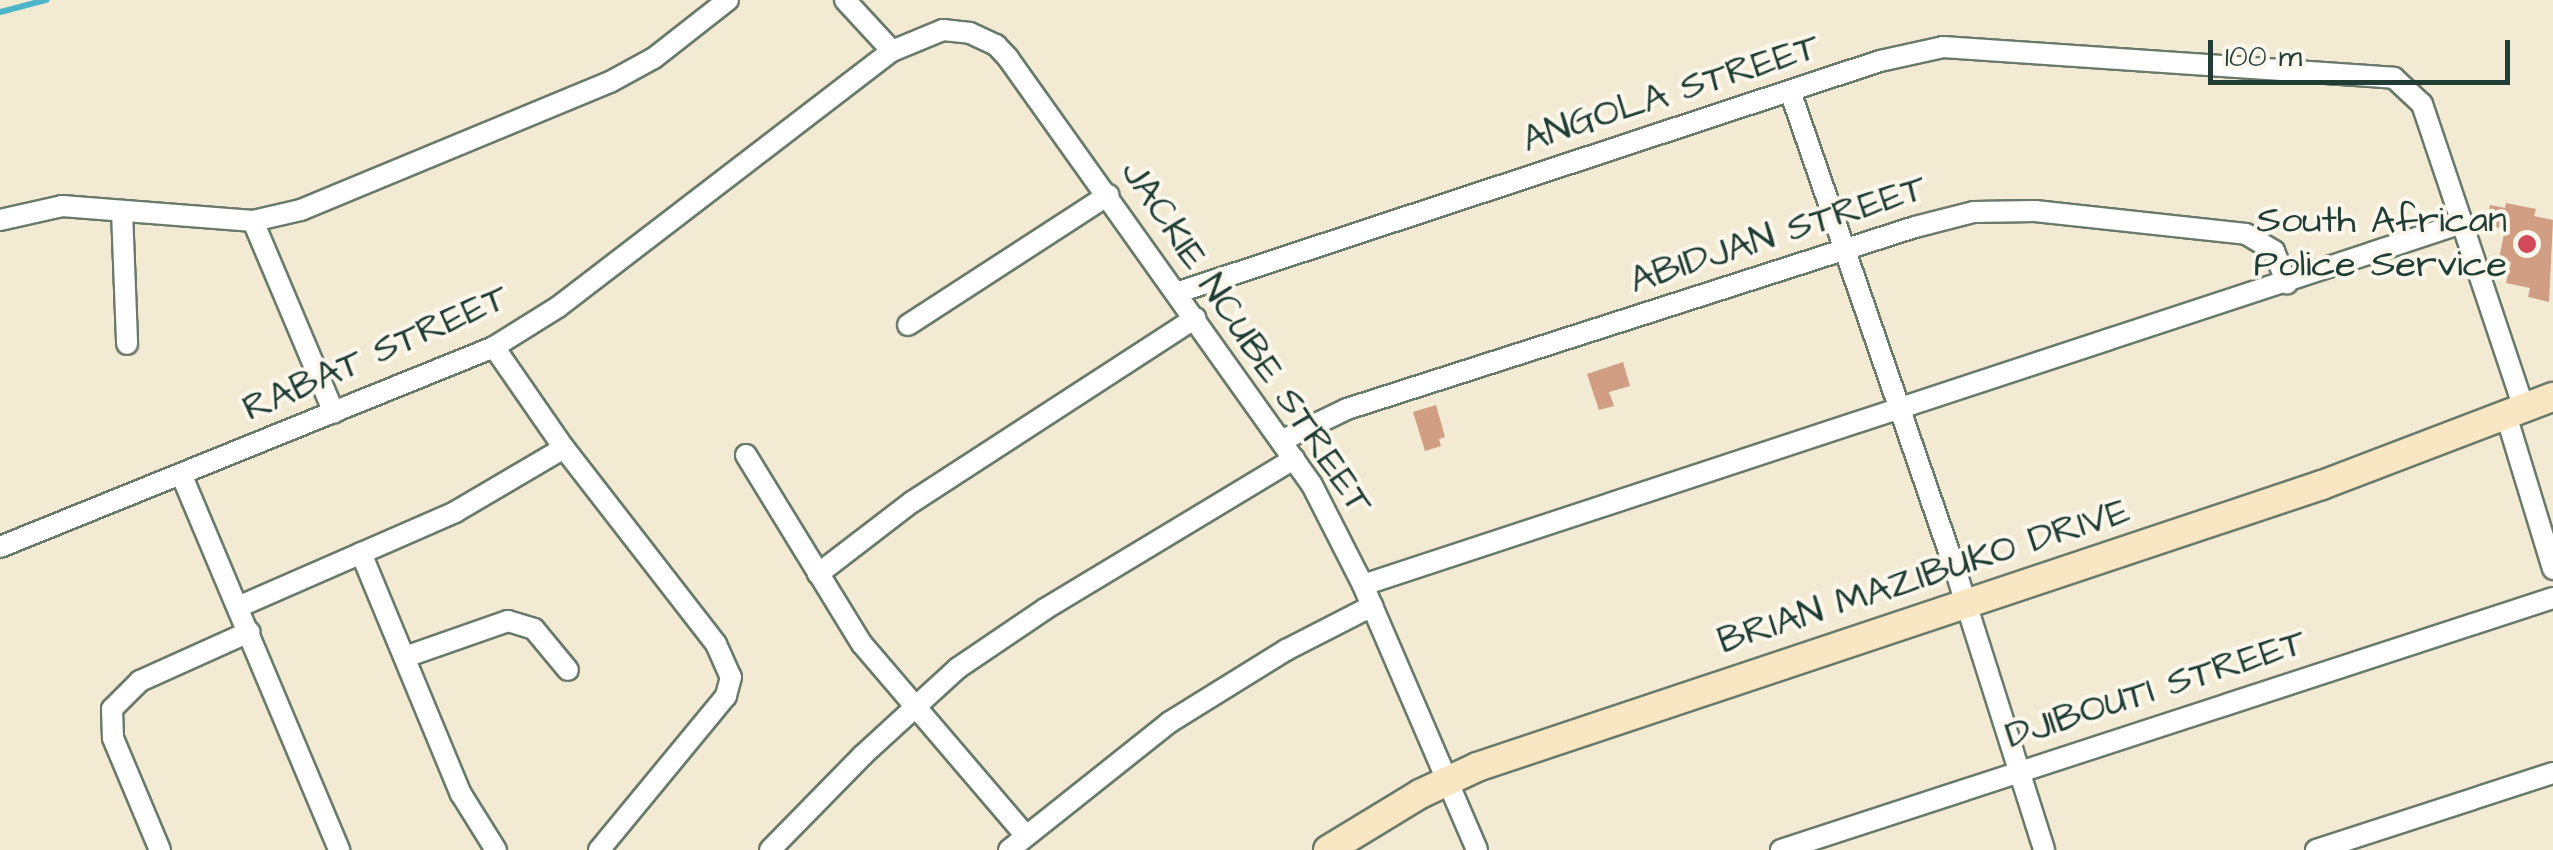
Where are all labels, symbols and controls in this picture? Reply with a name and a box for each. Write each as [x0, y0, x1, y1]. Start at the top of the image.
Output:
scale bar [2213, 20, 2516, 82]
street label: ANGOLA STREET [1517, 24, 1825, 164]
text: 100 m [2225, 36, 2302, 78]
street label: JACKIE NCUBE STREET [1110, 152, 1382, 524]
street label: ABIDJAN STREET [1624, 166, 1932, 304]
place label: South African Police Service [2254, 199, 2507, 288]
marker: South African Police Service [2516, 233, 2538, 255]
street label: RABAT STREET [236, 275, 516, 433]
street label: BRIAN MAZIBUKO DRIVE [1712, 489, 2136, 665]
street label: DJIBOUTI STREET [2000, 620, 2312, 760]

